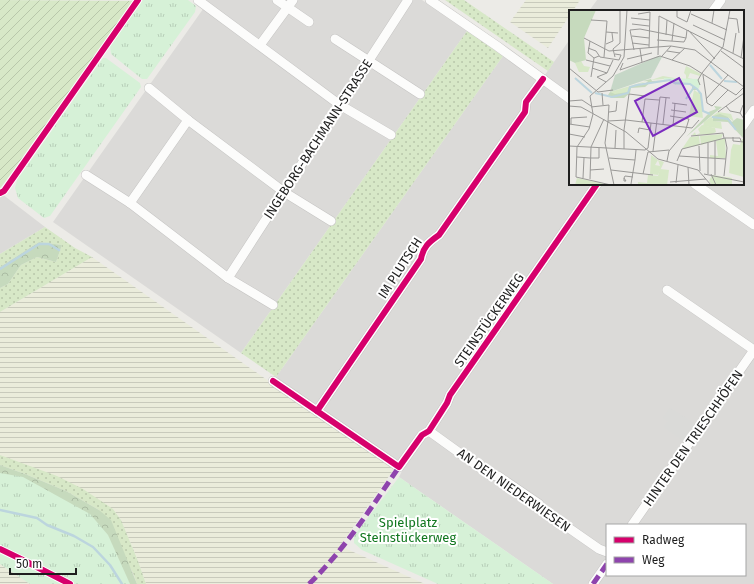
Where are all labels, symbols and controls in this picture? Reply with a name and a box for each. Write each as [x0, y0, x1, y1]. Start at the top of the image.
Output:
inset map [569, 10, 744, 185]
street label: INGEBORG-BACHMANN-STRASSE [261, 56, 375, 222]
street label: IM PLUTSCH [375, 235, 425, 301]
street label: STEINSTÜCKERWEG [450, 270, 527, 370]
street label: HINTER DEN TRIESCHHÖFEN [639, 366, 746, 509]
street label: AN DEN NIEDERWIESEN [455, 445, 573, 535]
park label: Spielplatz Steinstückerweg [360, 515, 456, 545]
legend [606, 524, 746, 576]
text: Radweg [642, 533, 685, 547]
scale bar [10, 550, 76, 576]
text: Weg [642, 553, 665, 567]
text: 50 m [16, 557, 42, 571]

